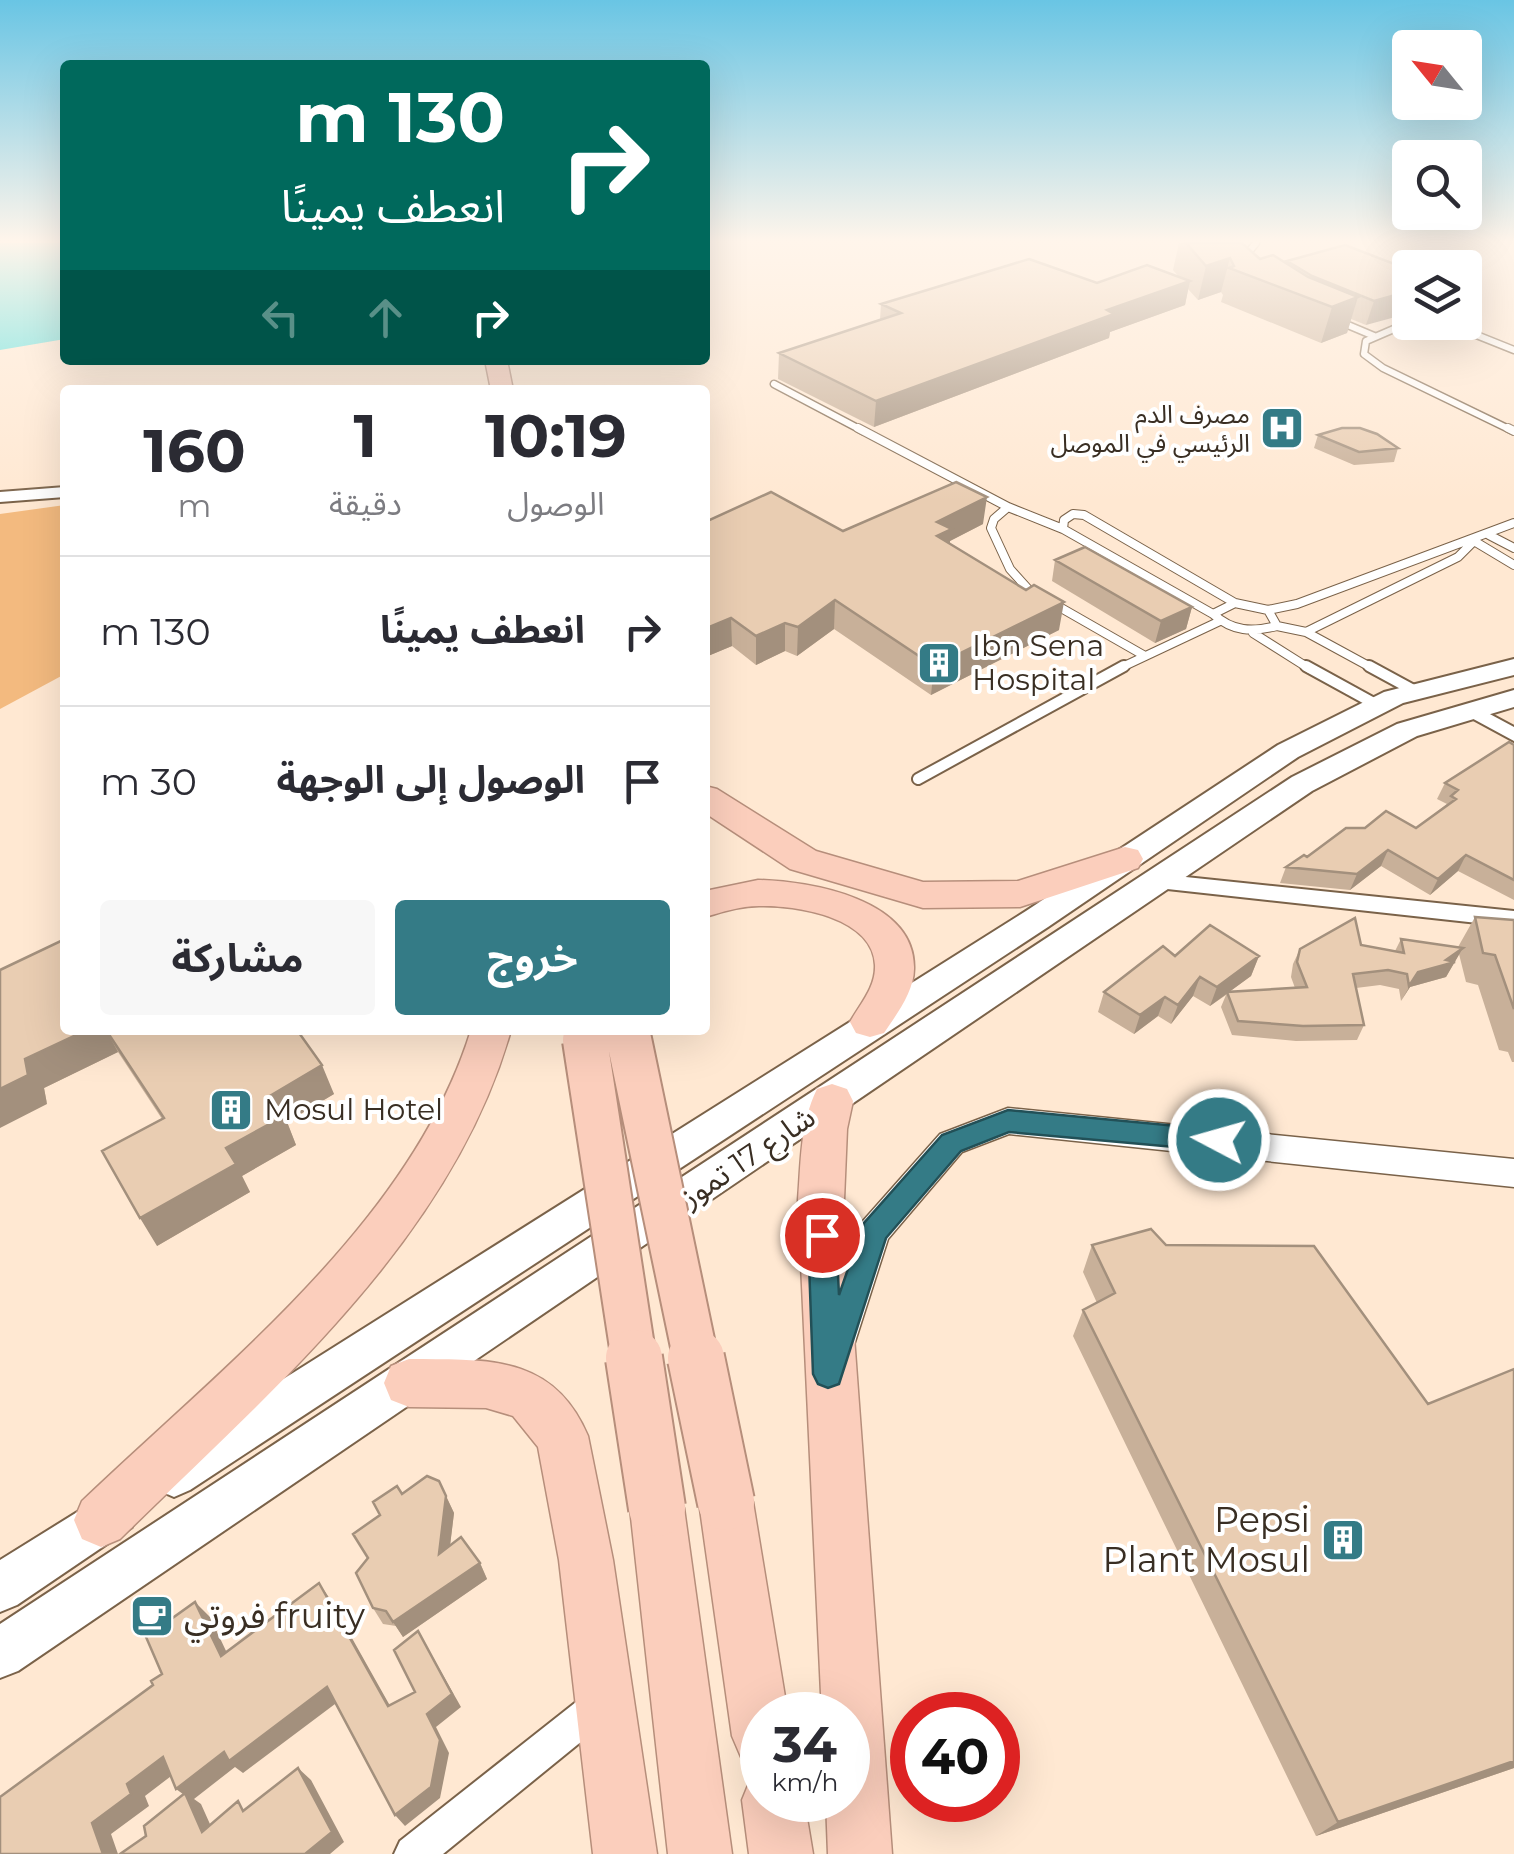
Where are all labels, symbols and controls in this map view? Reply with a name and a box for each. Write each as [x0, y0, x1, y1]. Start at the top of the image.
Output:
north arrow [1392, 30, 1482, 120]
map controls [1392, 30, 1482, 340]
text: 130 m [295, 74, 505, 160]
icon: right [540, 100, 670, 230]
button: search [1392, 140, 1482, 230]
text: انعطف يمينًا [281, 178, 505, 233]
button: layers [1392, 250, 1482, 340]
icon: left [253, 290, 308, 345]
icon: ahead [358, 290, 413, 345]
icon: right [463, 290, 518, 345]
text: 1 [354, 399, 377, 472]
text: 10:19 [485, 399, 627, 472]
place label: مصرف الدم الرئيسي في الموصل [1050, 399, 1250, 463]
hospital icon: مصرف الدم الرئيسي في الموصل [1259, 405, 1305, 451]
text: 160 [143, 414, 246, 487]
text: دقيقة [329, 484, 402, 523]
text: الوصول [507, 484, 605, 523]
text: m [177, 486, 211, 525]
icon: right [615, 604, 670, 659]
text: انعطف يمينًا [380, 606, 585, 653]
text: 130 m [100, 608, 211, 655]
place label: Ibn Sena Hospital [972, 627, 1104, 698]
building icon: Ibn Sena Hospital [916, 640, 962, 686]
icon: arrive [615, 754, 670, 809]
text: الوصول إلى الوجهة [277, 756, 585, 803]
text: 30 m [100, 758, 197, 805]
button: مشاركة [100, 900, 375, 1015]
button: خروج [395, 900, 670, 1015]
building icon: Mosul Hotel [208, 1087, 254, 1133]
position arrow [1167, 1088, 1271, 1192]
place label: Mosul Hotel [264, 1091, 443, 1128]
street label: شارع 17 تموز [673, 1098, 824, 1219]
pin [780, 1193, 865, 1278]
icon: arrive [795, 1208, 850, 1263]
place label: Pepsi Plant Mosul [1102, 1498, 1310, 1581]
building icon: Pepsi Plant Mosul [1320, 1517, 1366, 1563]
cafe icon: فروتي fruity [129, 1593, 175, 1639]
place label: فروتي fruity [184, 1594, 365, 1643]
speed limit sign: 40 [890, 1692, 1020, 1822]
text: 34 [773, 1714, 837, 1775]
text: km/h [772, 1767, 838, 1797]

